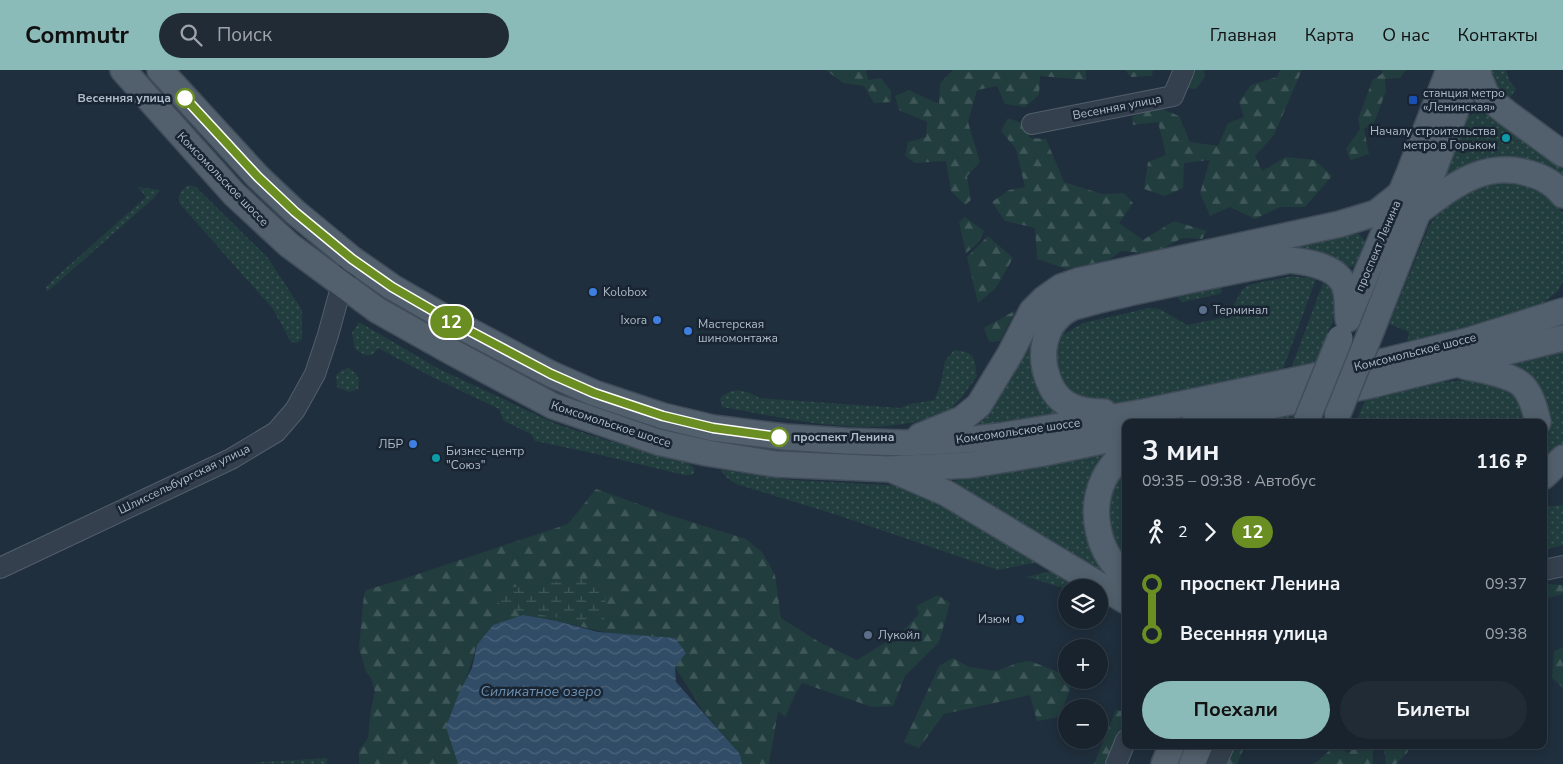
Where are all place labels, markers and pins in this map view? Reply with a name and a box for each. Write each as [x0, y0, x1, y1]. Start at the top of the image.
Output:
place label: станция метро «Ленинская» [1423, 85, 1505, 115]
marker: Весенняя улица [175, 88, 195, 108]
place label: Весенняя улица [78, 90, 171, 106]
marker: станция метро «Ленинская» [1407, 94, 1419, 106]
place label: Началу строительства метро в Горьком [1370, 123, 1496, 153]
marker: Началу строительства метро в Горьком [1500, 132, 1512, 144]
place label: Kolobox [603, 284, 648, 300]
marker: Kolobox [587, 286, 599, 298]
place label: Терминал [1213, 302, 1268, 318]
marker: Терминал [1197, 304, 1209, 316]
place label: Ixora [620, 312, 647, 328]
marker: Ixora [651, 314, 663, 326]
place label: Мастерская шиномонтажа [698, 316, 778, 346]
marker: Мастерская шиномонтажа [682, 325, 694, 337]
marker: проспект Ленина [769, 427, 789, 447]
place label: проспект Ленина [793, 429, 894, 445]
place label: ЛБР [379, 436, 403, 452]
marker: ЛБР [407, 438, 419, 450]
place label: Бизнес-центр "Союз" [446, 443, 524, 473]
marker: Бизнес-центр "Союз" [430, 452, 442, 464]
place label: Изюм [978, 611, 1010, 627]
marker: Изюм [1014, 613, 1026, 625]
place label: Лукойл [878, 627, 920, 643]
marker: Лукойл [862, 629, 874, 641]

